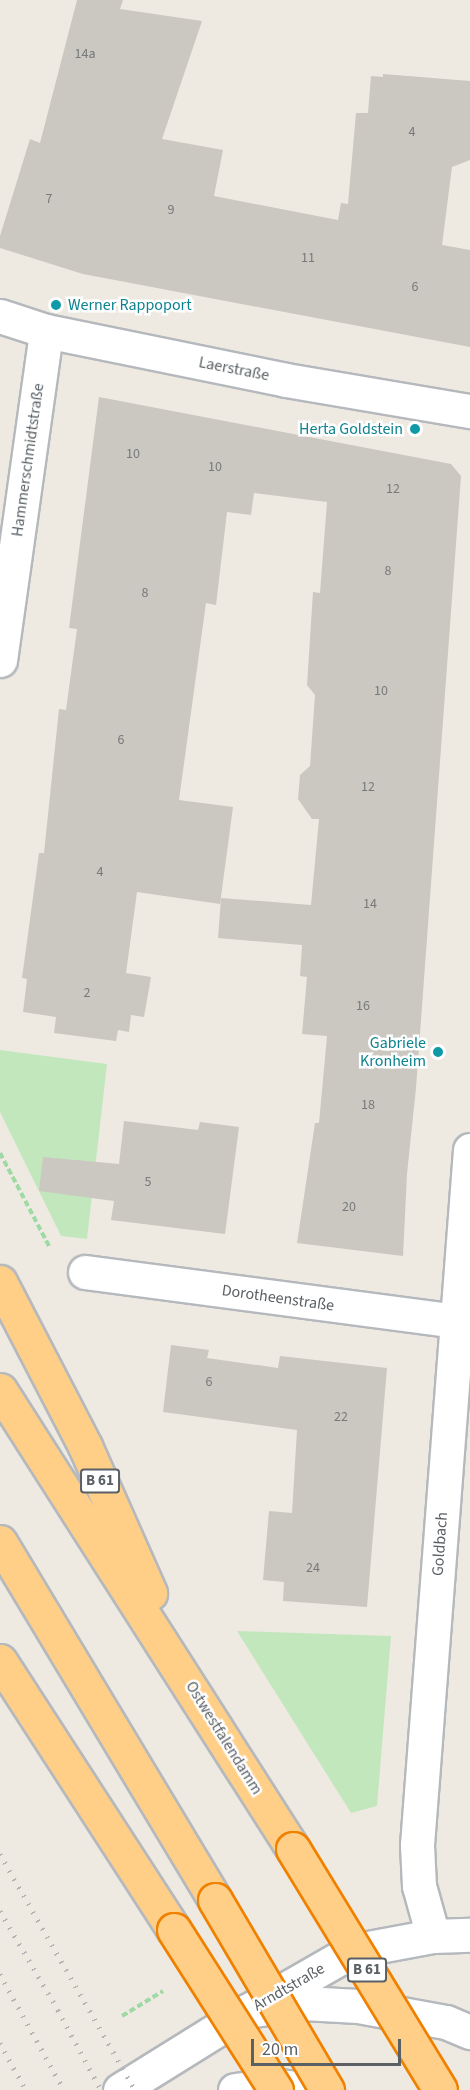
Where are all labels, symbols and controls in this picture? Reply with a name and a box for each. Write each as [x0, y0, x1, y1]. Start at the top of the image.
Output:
house number: 14a [75, 46, 95, 62]
house number: 4 [409, 124, 415, 140]
house number: 7 [46, 191, 52, 207]
house number: 9 [168, 202, 174, 218]
house number: 11 [301, 250, 315, 266]
house number: 6 [412, 279, 418, 295]
place label: Werner Rappoport [68, 295, 192, 315]
marker: Werner Rappoport [49, 298, 63, 312]
street label: Laerstraße [197, 353, 271, 385]
street label: Hammerschmidtstraße [8, 382, 48, 538]
place label: Herta Goldstein [299, 419, 403, 439]
marker: Herta Goldstein [408, 422, 422, 436]
house number: 10 [126, 446, 140, 462]
house number: 10 [208, 459, 222, 475]
house number: 12 [386, 481, 400, 497]
house number: 8 [385, 563, 391, 579]
house number: 8 [142, 585, 148, 601]
house number: 10 [374, 683, 388, 699]
house number: 6 [118, 732, 124, 748]
house number: 12 [361, 779, 375, 795]
house number: 4 [97, 864, 103, 880]
house number: 14 [363, 896, 377, 912]
house number: 2 [84, 985, 90, 1001]
house number: 16 [356, 998, 370, 1014]
place label: Gabriele Kronheim [360, 1033, 426, 1071]
marker: Gabriele Kronheim [431, 1045, 445, 1059]
house number: 18 [361, 1097, 375, 1113]
house number: 5 [145, 1174, 151, 1190]
house number: 20 [342, 1199, 356, 1215]
street label: Dorotheenstraße [221, 1281, 335, 1315]
house number: 6 [206, 1374, 212, 1390]
house number: 22 [334, 1409, 348, 1425]
road number: B 61 [79, 1469, 121, 1493]
street label: Goldbach [428, 1511, 452, 1577]
house number: 24 [306, 1560, 320, 1576]
street label: Ostwestfalendamm [181, 1678, 267, 1798]
road number: B 61 [346, 1958, 388, 1982]
street label: Arndtstraße [250, 1959, 328, 2015]
scale bar [254, 2027, 404, 2065]
text: 20 m [262, 2037, 298, 2062]

